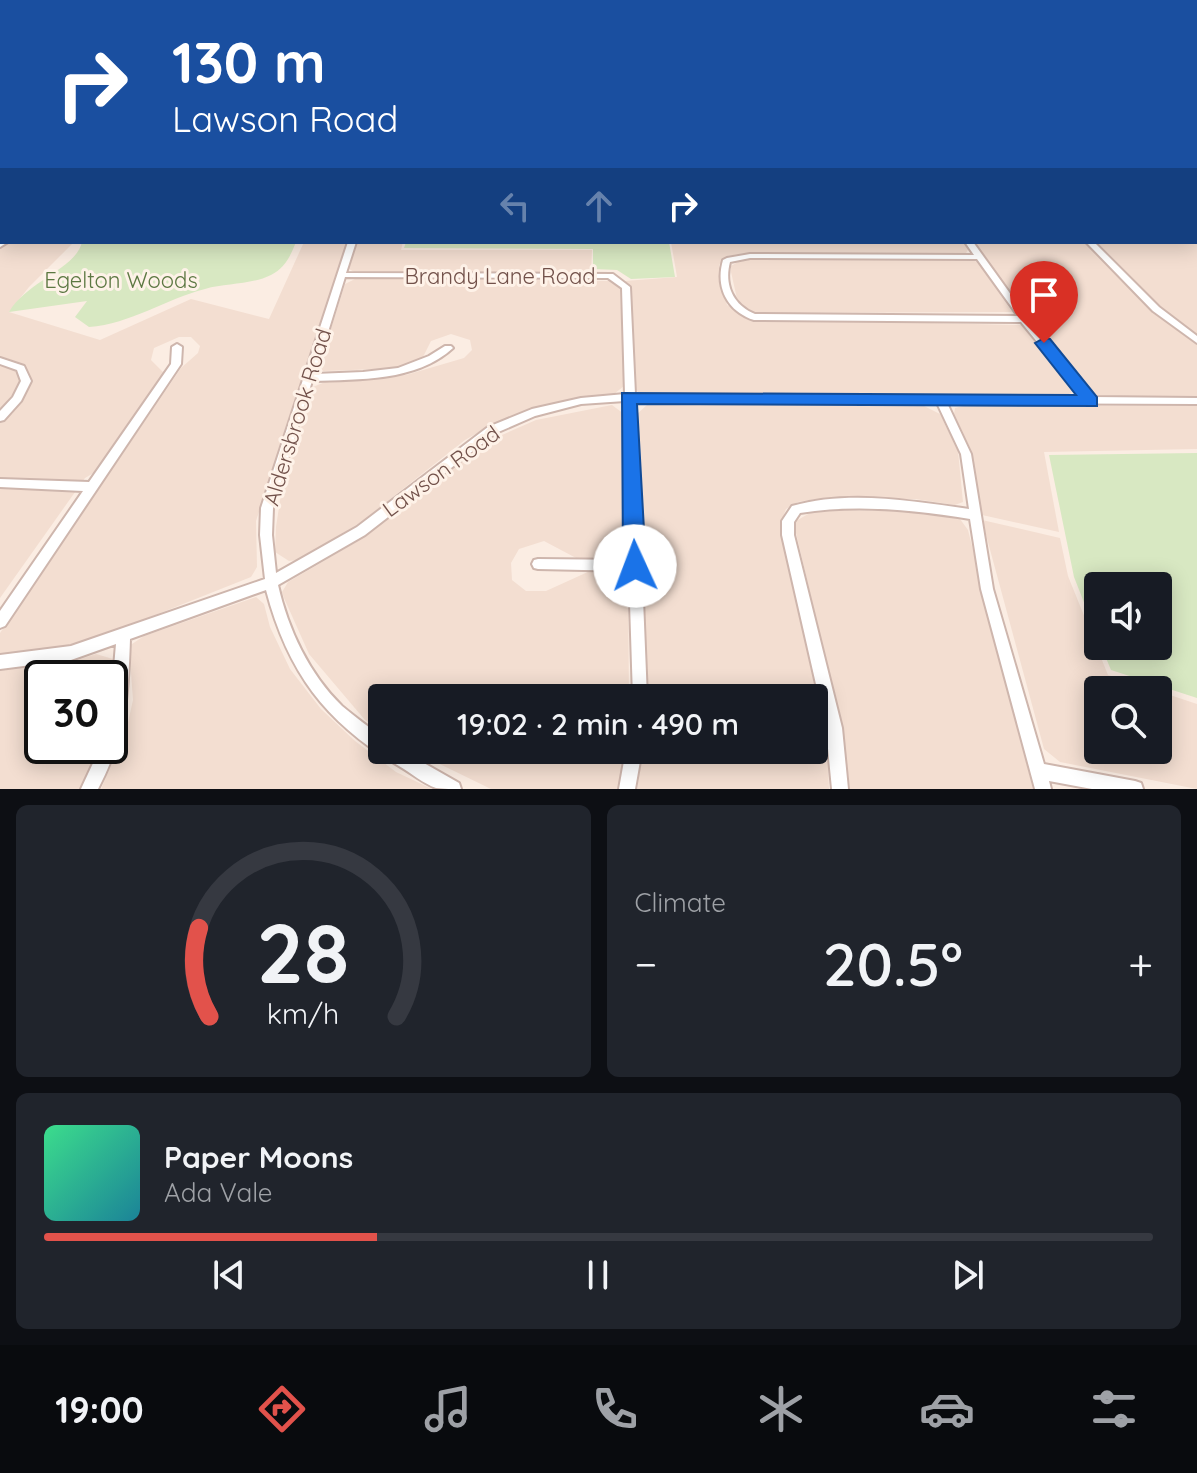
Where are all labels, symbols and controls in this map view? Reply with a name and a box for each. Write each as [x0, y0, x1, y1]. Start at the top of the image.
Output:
text: 130 m [172, 27, 326, 97]
icon: right [40, 32, 144, 136]
text: Lawson Road [172, 96, 398, 141]
icon: left [493, 184, 537, 228]
icon: ahead [577, 184, 621, 228]
icon: right [661, 184, 705, 228]
pin [1010, 261, 1078, 343]
street label: Brandy Lane Road [404, 262, 596, 290]
park label: Egelton Woods [44, 266, 198, 294]
icon: arrive [1022, 273, 1066, 317]
street label: Aldersbrook Road [257, 325, 337, 509]
street label: Lawson Road [377, 419, 505, 523]
position arrow [593, 524, 677, 608]
map controls [1084, 572, 1172, 764]
button: sound [1084, 572, 1172, 660]
speed limit sign: 30 [24, 660, 128, 764]
button: search [1084, 676, 1172, 764]
text: 19:02 · 2 min · 490 m [457, 705, 739, 743]
text: Climate [635, 886, 726, 919]
text: 28 [257, 900, 350, 1004]
text: 20.5° [823, 926, 963, 1001]
text: − [635, 936, 657, 991]
text: + [1128, 936, 1153, 991]
text: km/h [267, 995, 340, 1031]
text: Paper Moons [164, 1138, 353, 1176]
text: Ada Vale [164, 1176, 273, 1209]
icon: previous [207, 1253, 251, 1297]
icon: pause [576, 1253, 620, 1297]
icon: next [946, 1253, 990, 1297]
icon: directions [254, 1381, 310, 1437]
icon: music [420, 1381, 476, 1437]
icon: phone [587, 1381, 643, 1437]
icon: climate [753, 1381, 809, 1437]
icon: car [919, 1381, 975, 1437]
icon: filters [1086, 1381, 1142, 1437]
text: 19:00 [55, 1387, 144, 1432]

